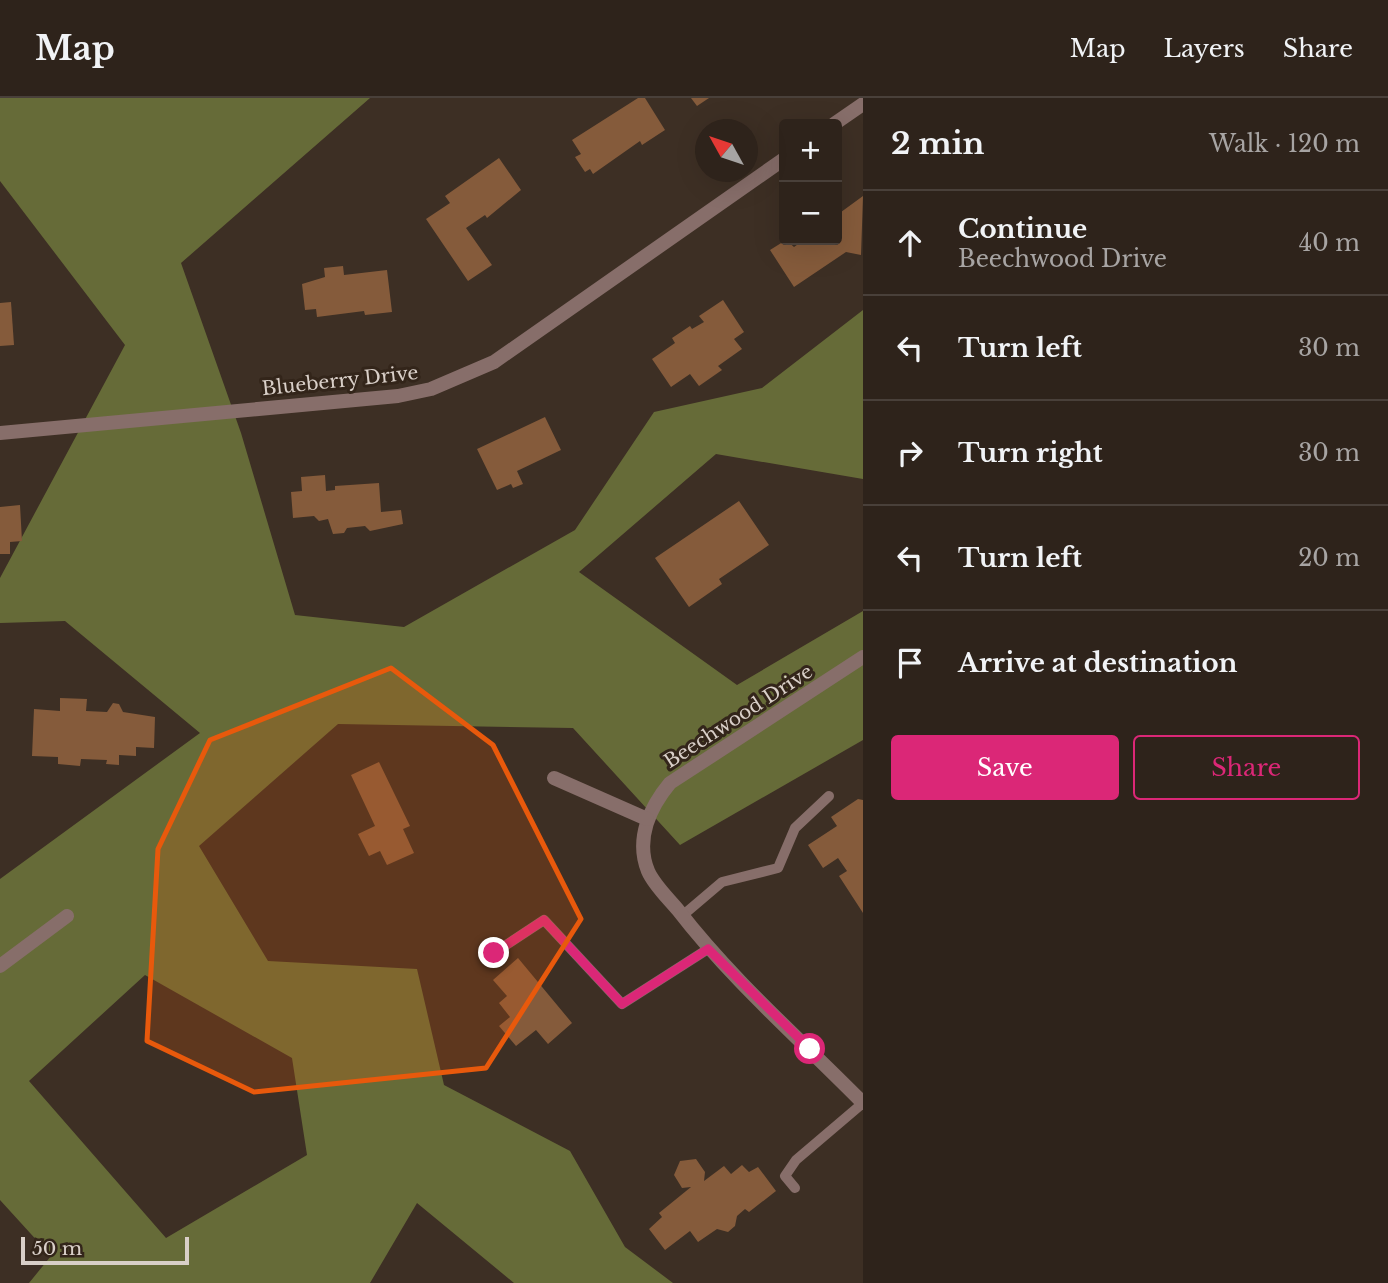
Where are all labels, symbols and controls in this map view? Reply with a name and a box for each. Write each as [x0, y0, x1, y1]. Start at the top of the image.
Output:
text: Map [35, 28, 115, 69]
text: Map [1070, 34, 1126, 63]
text: Layers [1164, 34, 1245, 63]
text: Share [1283, 34, 1353, 63]
north arrow [695, 119, 758, 182]
map controls [779, 119, 842, 245]
button: + [779, 119, 842, 182]
text: 2 min [891, 125, 984, 162]
text: Walk · 120 m [1209, 130, 1360, 158]
button: − [779, 182, 842, 245]
text: Continue [958, 213, 1087, 245]
icon: ahead [891, 224, 929, 262]
text: 40 m [1299, 229, 1360, 257]
text: Beechwood Drive [958, 245, 1167, 273]
icon: left [891, 329, 929, 367]
text: Turn left [958, 332, 1082, 364]
text: 30 m [1298, 334, 1360, 362]
street label: Blueberry Drive [261, 361, 419, 400]
icon: right [891, 434, 929, 472]
text: Turn right [958, 437, 1103, 469]
text: 30 m [1298, 439, 1360, 467]
icon: left [891, 539, 929, 577]
text: Turn left [958, 542, 1082, 574]
text: 20 m [1298, 544, 1360, 572]
icon: arrive [891, 644, 929, 682]
text: Arrive at destination [958, 647, 1238, 679]
street label: Beechwood Drive [660, 660, 817, 773]
button: Save [891, 735, 1119, 800]
button: Share [1133, 735, 1360, 800]
route end [478, 937, 509, 968]
route start [794, 1033, 825, 1064]
scale bar [21, 1234, 189, 1266]
text: 50 m [32, 1237, 82, 1260]

